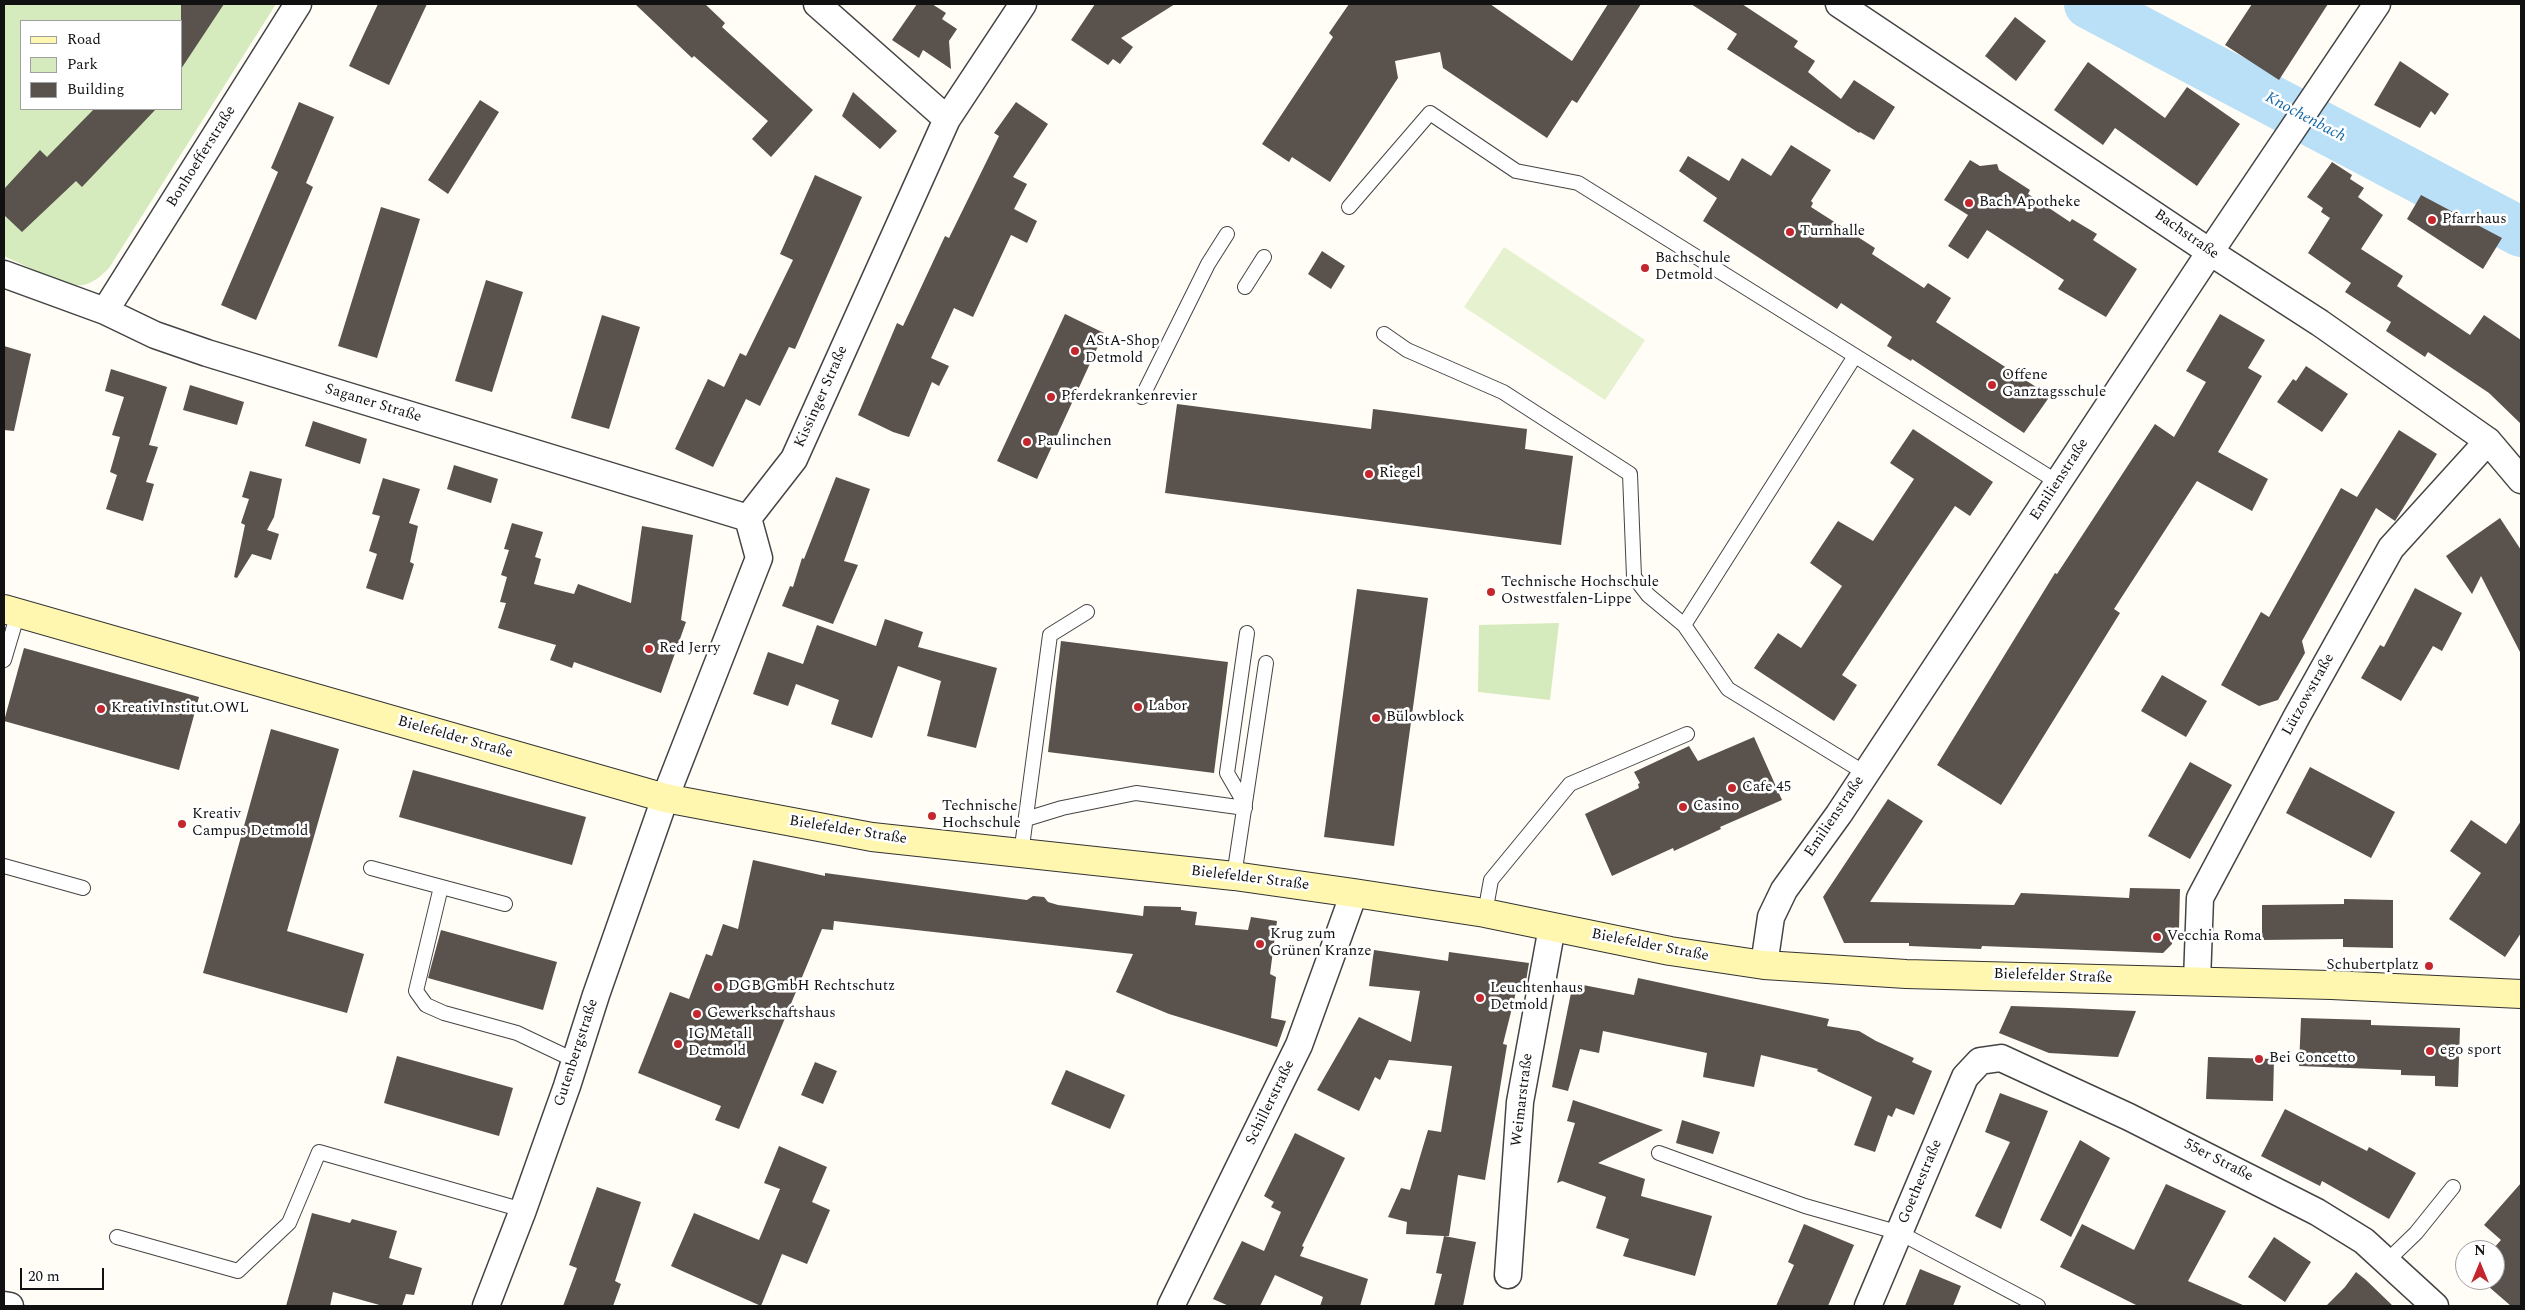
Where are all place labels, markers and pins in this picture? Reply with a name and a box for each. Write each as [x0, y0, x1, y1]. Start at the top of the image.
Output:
place label: Bach Apotheke [1979, 194, 2080, 212]
marker: Bach Apotheke [1963, 197, 1975, 209]
place label: Pfarrhaus [2442, 211, 2507, 229]
marker: Pfarrhaus [2426, 214, 2438, 226]
place label: Turnhalle [1800, 223, 1865, 241]
marker: Turnhalle [1784, 226, 1796, 238]
place label: Bachschule Detmold [1655, 250, 1731, 285]
marker: Bachschule Detmold [1639, 262, 1651, 274]
place label: AStA-Shop Detmold [1085, 333, 1159, 368]
marker: AStA-Shop Detmold [1069, 345, 1081, 357]
place label: Offene Ganztagsschule [2002, 367, 2106, 402]
marker: Offene Ganztagsschule [1986, 379, 1998, 391]
place label: Pferdekrankenrevier [1061, 388, 1197, 406]
marker: Pferdekrankenrevier [1045, 391, 1057, 403]
place label: Paulinchen [1037, 433, 1112, 451]
marker: Paulinchen [1021, 436, 1033, 448]
place label: Riegel [1379, 465, 1421, 483]
marker: Riegel [1363, 468, 1375, 480]
place label: Technische Hochschule Ostwestfalen-Lippe [1501, 574, 1659, 609]
marker: Technische Hochschule Ostwestfalen-Lippe [1485, 586, 1497, 598]
place label: Red Jerry [659, 640, 720, 658]
marker: Red Jerry [643, 643, 655, 655]
place label: Labor [1148, 698, 1187, 716]
place label: KreativInstitut.OWL [111, 700, 249, 718]
marker: Labor [1132, 701, 1144, 713]
marker: KreativInstitut.OWL [95, 703, 107, 715]
place label: Bülowblock [1386, 709, 1465, 727]
marker: Bülowblock [1370, 712, 1382, 724]
place label: Cafe 45 [1742, 779, 1791, 797]
marker: Cafe 45 [1726, 782, 1738, 794]
place label: Technische Hochschule [942, 798, 1021, 833]
place label: Casino [1693, 798, 1739, 816]
marker: Casino [1677, 801, 1689, 813]
place label: Kreativ Campus Detmold [192, 806, 308, 841]
marker: Technische Hochschule [926, 810, 938, 822]
marker: Kreativ Campus Detmold [176, 818, 188, 830]
place label: Krug zum Grünen Kranze [1270, 926, 1372, 961]
place label: Vecchia Roma [2167, 928, 2262, 946]
marker: Vecchia Roma [2151, 931, 2163, 943]
marker: Krug zum Grünen Kranze [1254, 938, 1266, 950]
place label: Schubertplatz [2326, 957, 2419, 975]
marker: Schubertplatz [2423, 960, 2435, 972]
place label: DGB GmbH Rechtschutz [728, 978, 895, 996]
place label: Leuchtenhaus Detmold [1490, 980, 1583, 1015]
marker: DGB GmbH Rechtschutz [712, 981, 724, 993]
marker: Leuchtenhaus Detmold [1474, 992, 1486, 1004]
place label: Gewerkschaftshaus [707, 1005, 836, 1023]
marker: Gewerkschaftshaus [691, 1008, 703, 1020]
place label: IG Metall Detmold [688, 1026, 752, 1061]
marker: IG Metall Detmold [672, 1038, 684, 1050]
place label: ego sport [2440, 1042, 2502, 1060]
marker: ego sport [2424, 1045, 2436, 1057]
place label: Bei Concetto [2269, 1050, 2356, 1068]
marker: Bei Concetto [2253, 1053, 2265, 1065]

